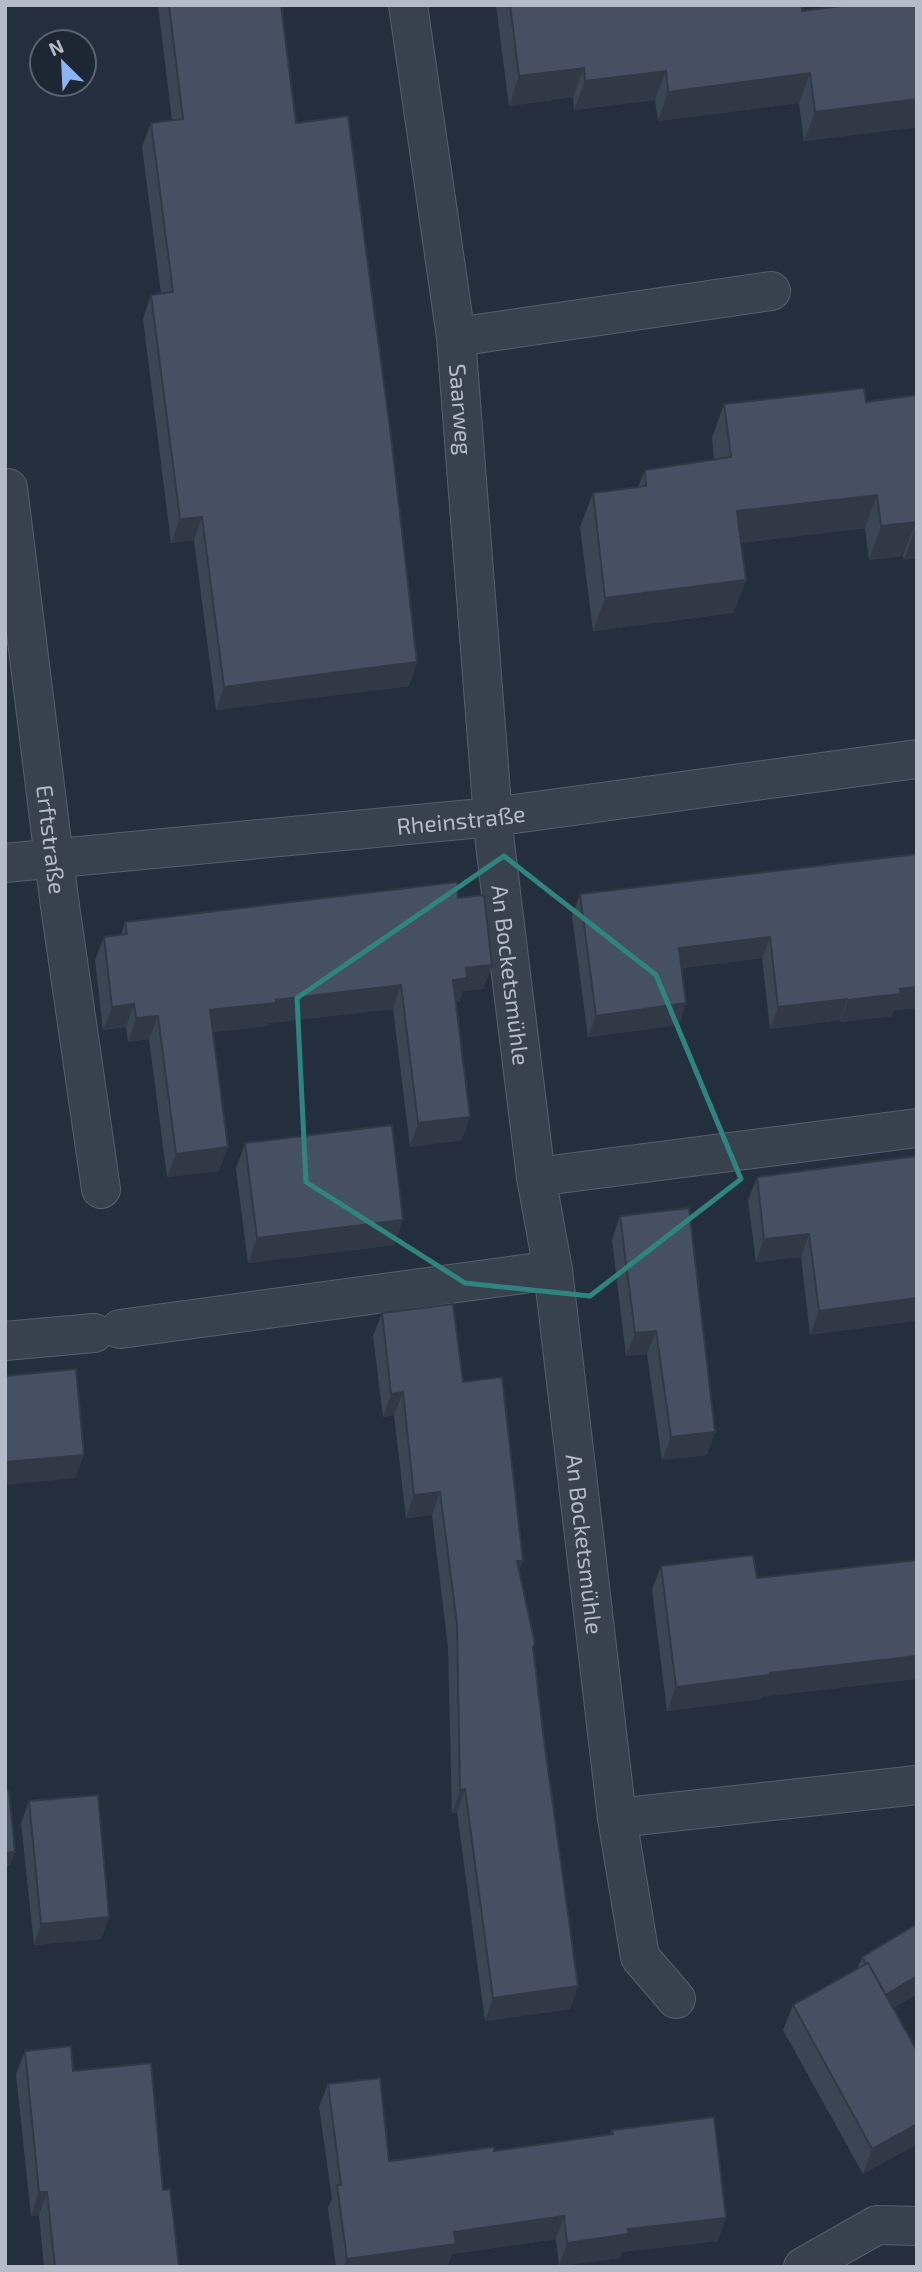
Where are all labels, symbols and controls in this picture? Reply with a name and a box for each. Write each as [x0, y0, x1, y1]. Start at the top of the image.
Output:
north arrow [28, 28, 98, 98]
text: N [45, 34, 67, 60]
street label: Saarweg [444, 363, 479, 456]
street label: Erftstraße [31, 783, 72, 896]
street label: Rheinstraße [395, 799, 527, 840]
street label: An Bocketsmühle [486, 883, 536, 1067]
street label: An Bocketsmühle [561, 1452, 609, 1636]

